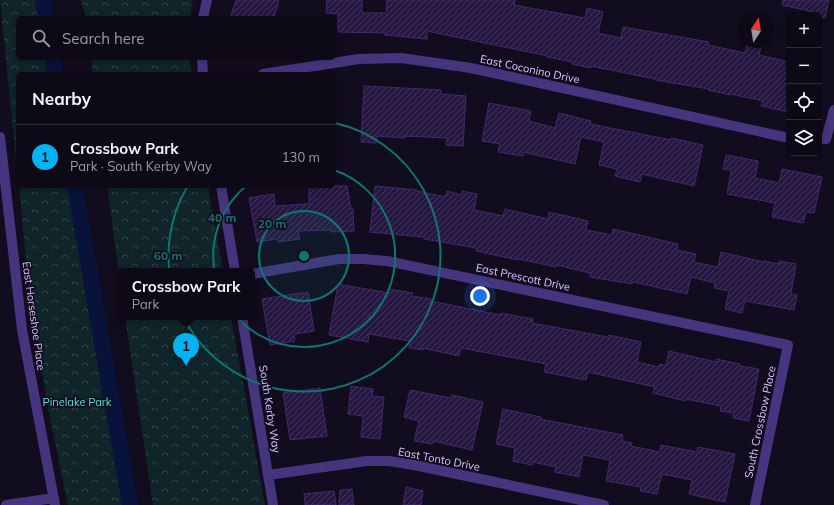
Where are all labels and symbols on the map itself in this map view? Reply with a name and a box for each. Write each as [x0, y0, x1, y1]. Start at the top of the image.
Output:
north arrow [738, 12, 774, 48]
street label: East Coconino Drive [479, 52, 581, 86]
text: 40 m [208, 210, 236, 225]
text: 20 m [258, 216, 286, 231]
text: 60 m [154, 248, 182, 263]
centre of rings [297, 249, 311, 263]
street label: East Prescott Drive [475, 260, 571, 294]
street label: East Horseshoe Place [19, 261, 49, 371]
your location [470, 286, 490, 306]
pin: 1 [173, 333, 199, 366]
street label: South Kerby Way [256, 364, 284, 454]
street label: South Crossbow Place [741, 365, 779, 479]
park label: Pinelake Park [43, 395, 112, 409]
street label: East Tonto Drive [397, 444, 481, 474]

